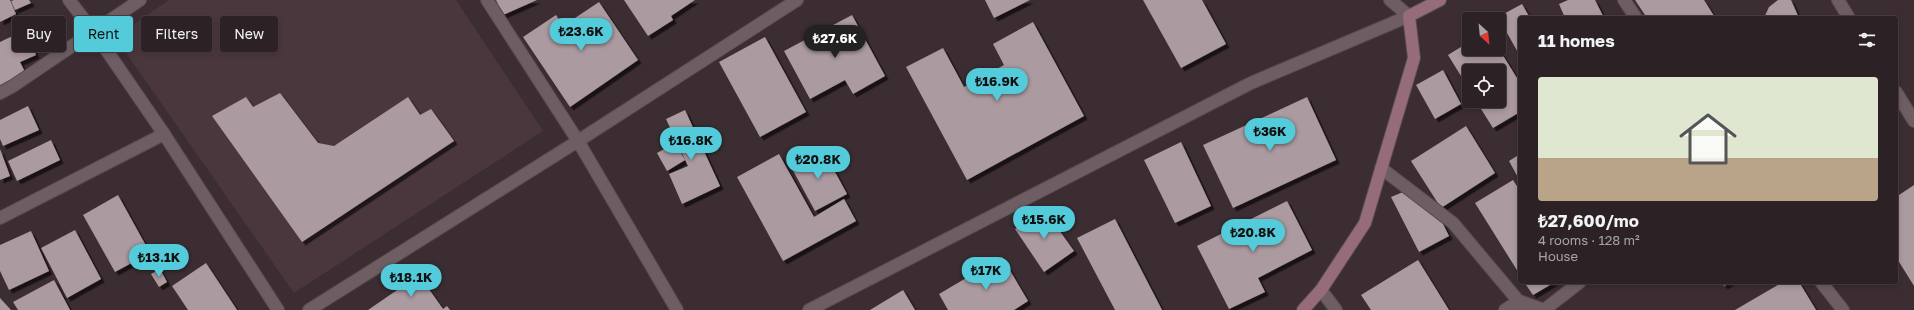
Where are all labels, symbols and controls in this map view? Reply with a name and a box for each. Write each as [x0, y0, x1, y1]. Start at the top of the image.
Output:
north arrow [1462, 12, 1506, 56]
map controls [1462, 12, 1506, 108]
chip: Buy [12, 16, 66, 52]
chip: Rent [74, 16, 133, 52]
chip: Filters [141, 16, 212, 52]
chip: New [220, 16, 278, 52]
pin: ₺23.6K [548, 18, 614, 52]
text: ₺23.6K [558, 23, 604, 39]
pin: ₺27.6K [802, 25, 868, 59]
icon: filters [1856, 29, 1878, 51]
text: ₺27.6K [813, 30, 857, 46]
text: 11 homes [1538, 30, 1615, 51]
button: locate [1462, 64, 1506, 108]
pin: ₺16.9K [964, 68, 1030, 102]
text: ₺16.9K [975, 73, 1019, 89]
icon: home [1672, 103, 1744, 175]
pin: ₺36K [1246, 118, 1294, 152]
text: ₺36K [1253, 123, 1287, 139]
pin: ₺16.8K [658, 127, 724, 161]
text: ₺16.8K [669, 132, 713, 148]
pin: ₺20.8K [785, 146, 851, 180]
text: ₺20.8K [795, 151, 841, 167]
pin: ₺15.6K [1011, 206, 1077, 240]
text: ₺27,600/mo [1538, 210, 1639, 231]
text: ₺15.6K [1022, 211, 1066, 227]
pin: ₺20.8K [1220, 219, 1286, 253]
text: ₺20.8K [1230, 224, 1276, 240]
text: 4 rooms · 128 m² [1538, 232, 1640, 248]
pin: ₺13.1K [126, 244, 192, 278]
text: House [1538, 248, 1578, 264]
text: ₺13.1K [138, 249, 180, 265]
pin: ₺17K [962, 257, 1010, 291]
text: ₺17K [971, 262, 1001, 278]
pin: ₺18.1K [378, 264, 444, 298]
text: ₺18.1K [390, 269, 432, 285]

